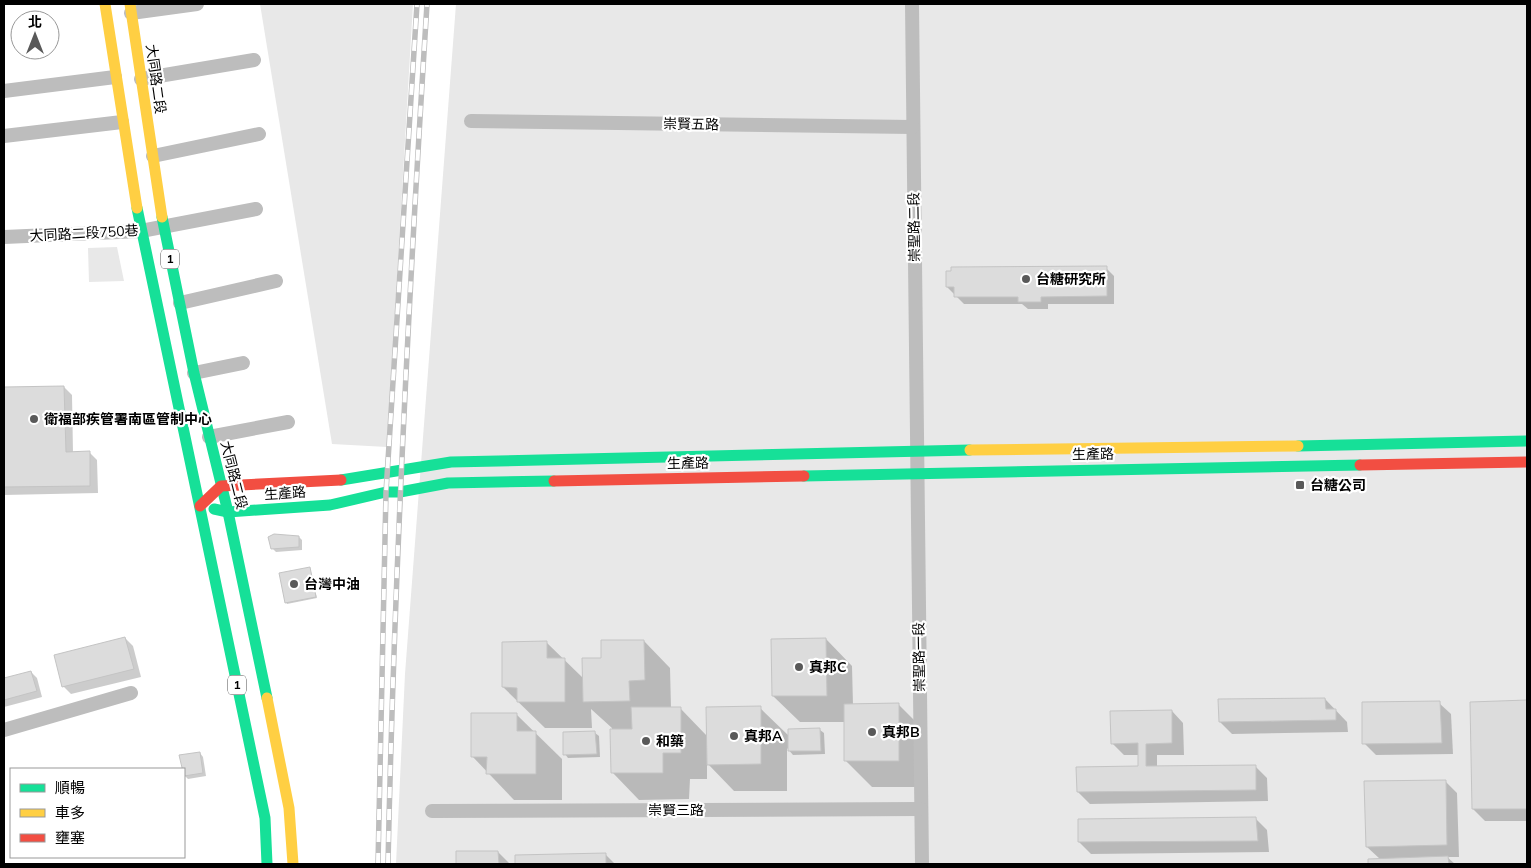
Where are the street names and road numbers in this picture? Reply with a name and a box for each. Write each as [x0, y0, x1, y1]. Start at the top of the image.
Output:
street label: 大同路二段 [142, 43, 170, 115]
street label: 崇賢五路 [663, 115, 719, 133]
street label: 崇聖路二段 [904, 192, 924, 262]
street label: 大同路二段750巷 [29, 221, 139, 245]
road number: 1 [161, 250, 179, 268]
street label: 大同路二段 [217, 439, 251, 511]
street label: 生產路 [1072, 445, 1114, 463]
street label: 生產路 [667, 454, 709, 472]
street label: 生產路 [263, 483, 307, 503]
street label: 崇聖路一段 [909, 622, 929, 692]
road number: 1 [228, 676, 246, 694]
street label: 崇賢三路 [648, 801, 704, 819]

